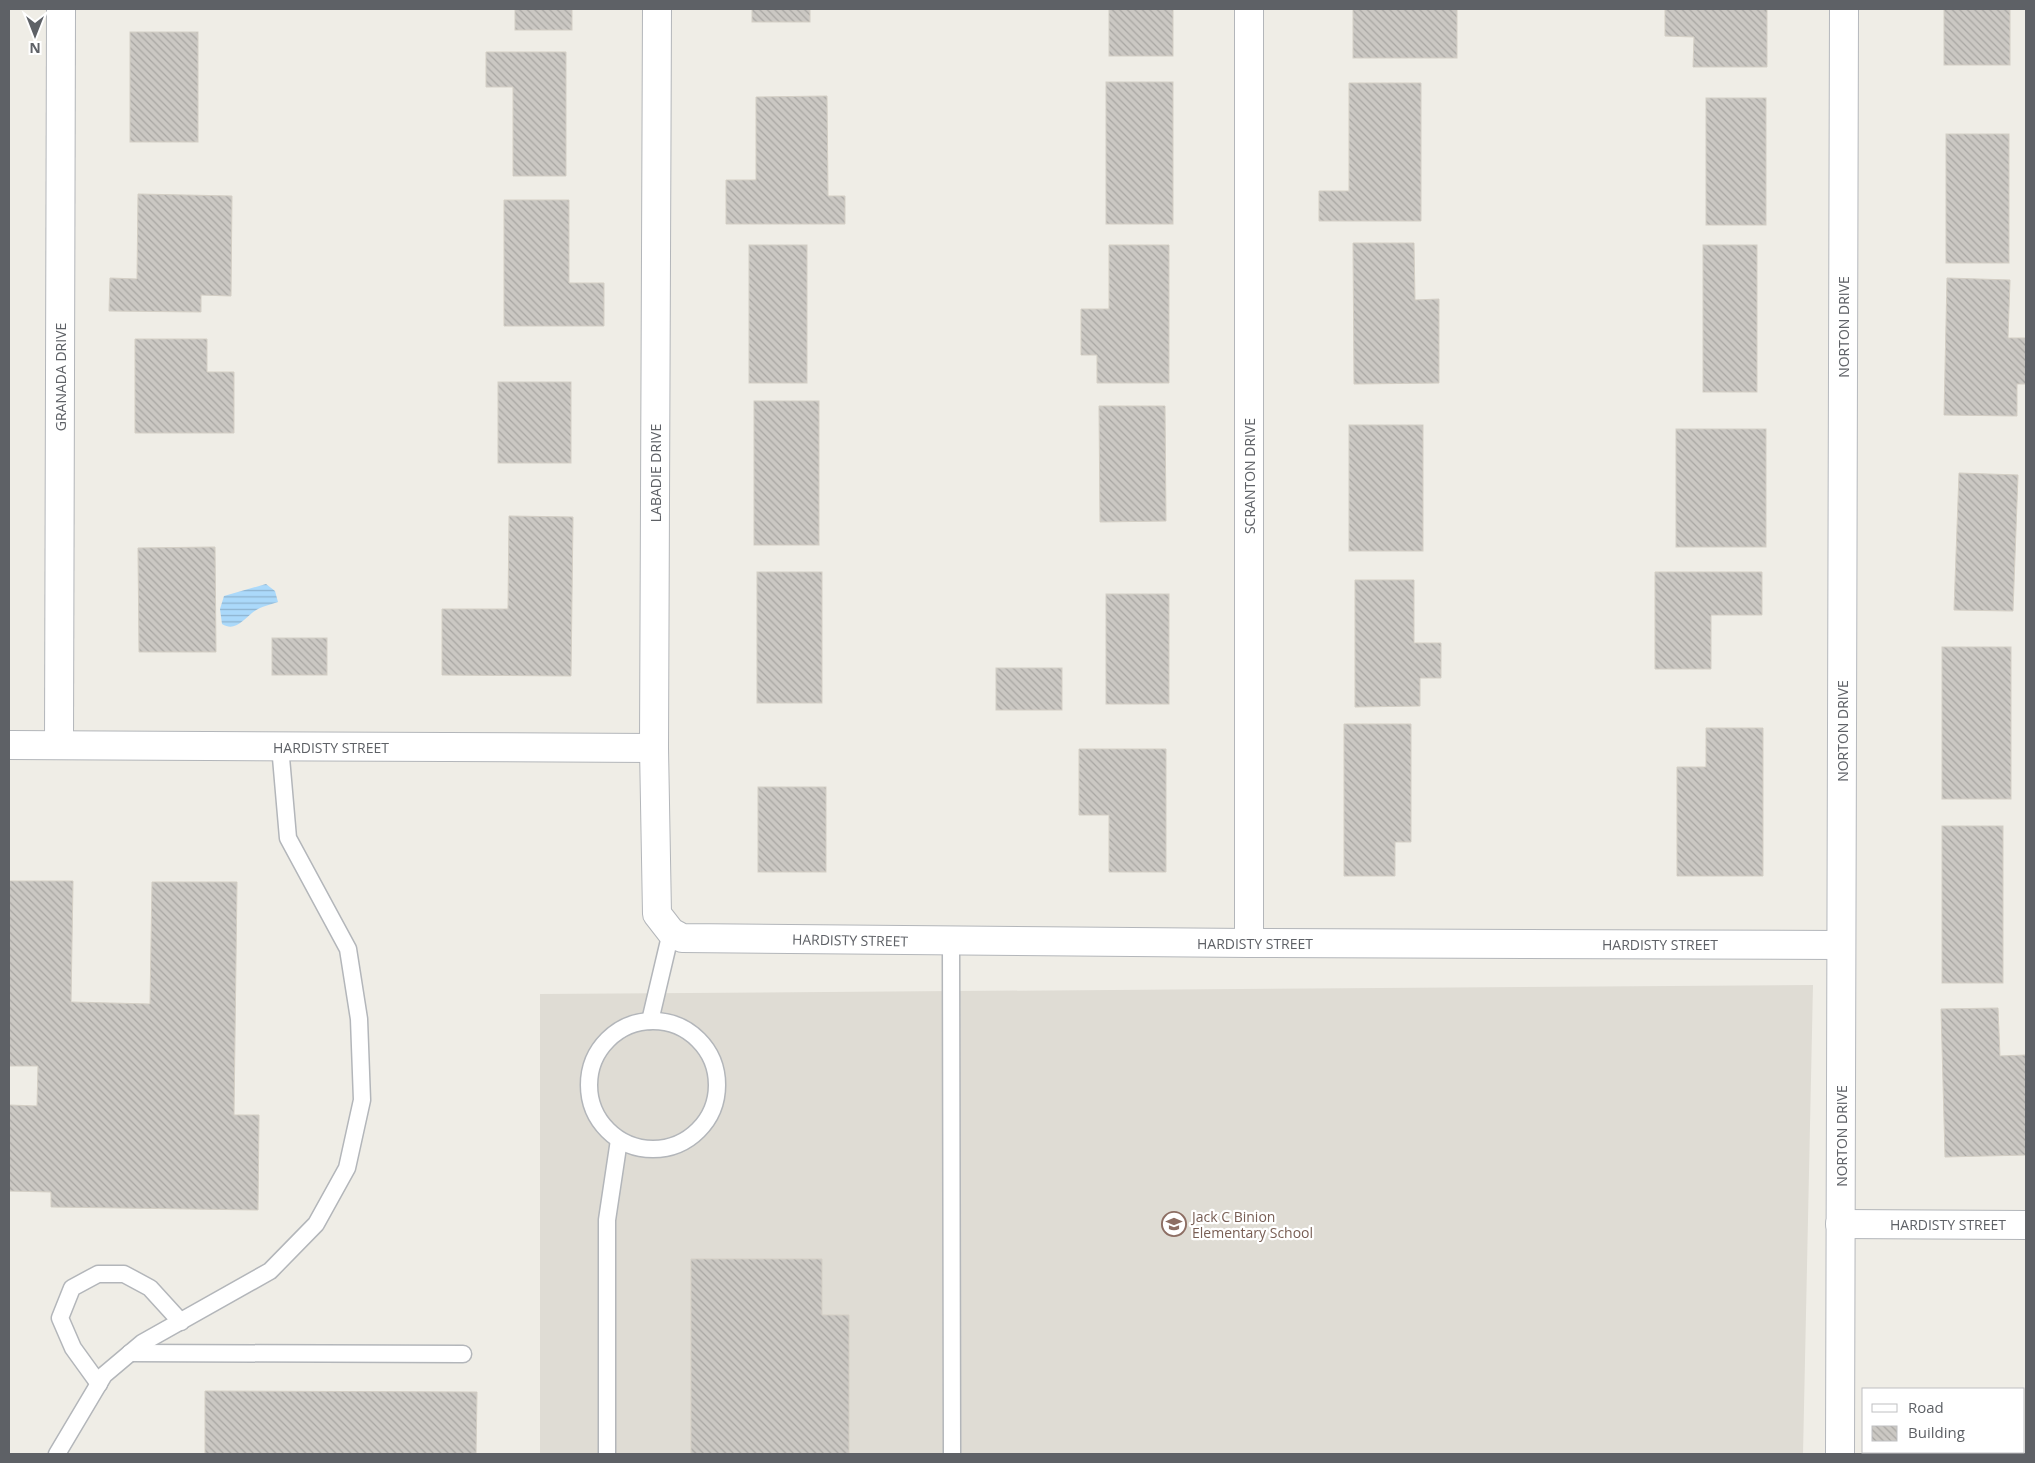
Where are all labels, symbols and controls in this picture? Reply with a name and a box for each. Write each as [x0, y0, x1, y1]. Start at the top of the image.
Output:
north arrow [10, 10, 60, 60]
text: N [29, 39, 41, 58]
street label: NORTON DRIVE [1834, 276, 1853, 378]
street label: GRANADA DRIVE [51, 323, 70, 431]
street label: SCRANTON DRIVE [1240, 418, 1259, 534]
street label: LABADIE DRIVE [646, 424, 665, 522]
street label: NORTON DRIVE [1833, 680, 1852, 782]
street label: HARDISTY STREET [273, 738, 389, 757]
street label: HARDISTY STREET [792, 929, 908, 951]
street label: HARDISTY STREET [1197, 934, 1313, 953]
street label: HARDISTY STREET [1602, 935, 1718, 954]
street label: NORTON DRIVE [1832, 1085, 1851, 1187]
place label: Jack C Binion Elementary School [1190, 1207, 1313, 1242]
school or university icon: Jack C Binion Elementary School [1161, 1211, 1187, 1237]
street label: HARDISTY STREET [1890, 1215, 2006, 1234]
legend [1862, 1388, 2025, 1453]
text: Road [1908, 1397, 1944, 1417]
text: Building [1908, 1422, 1965, 1442]

